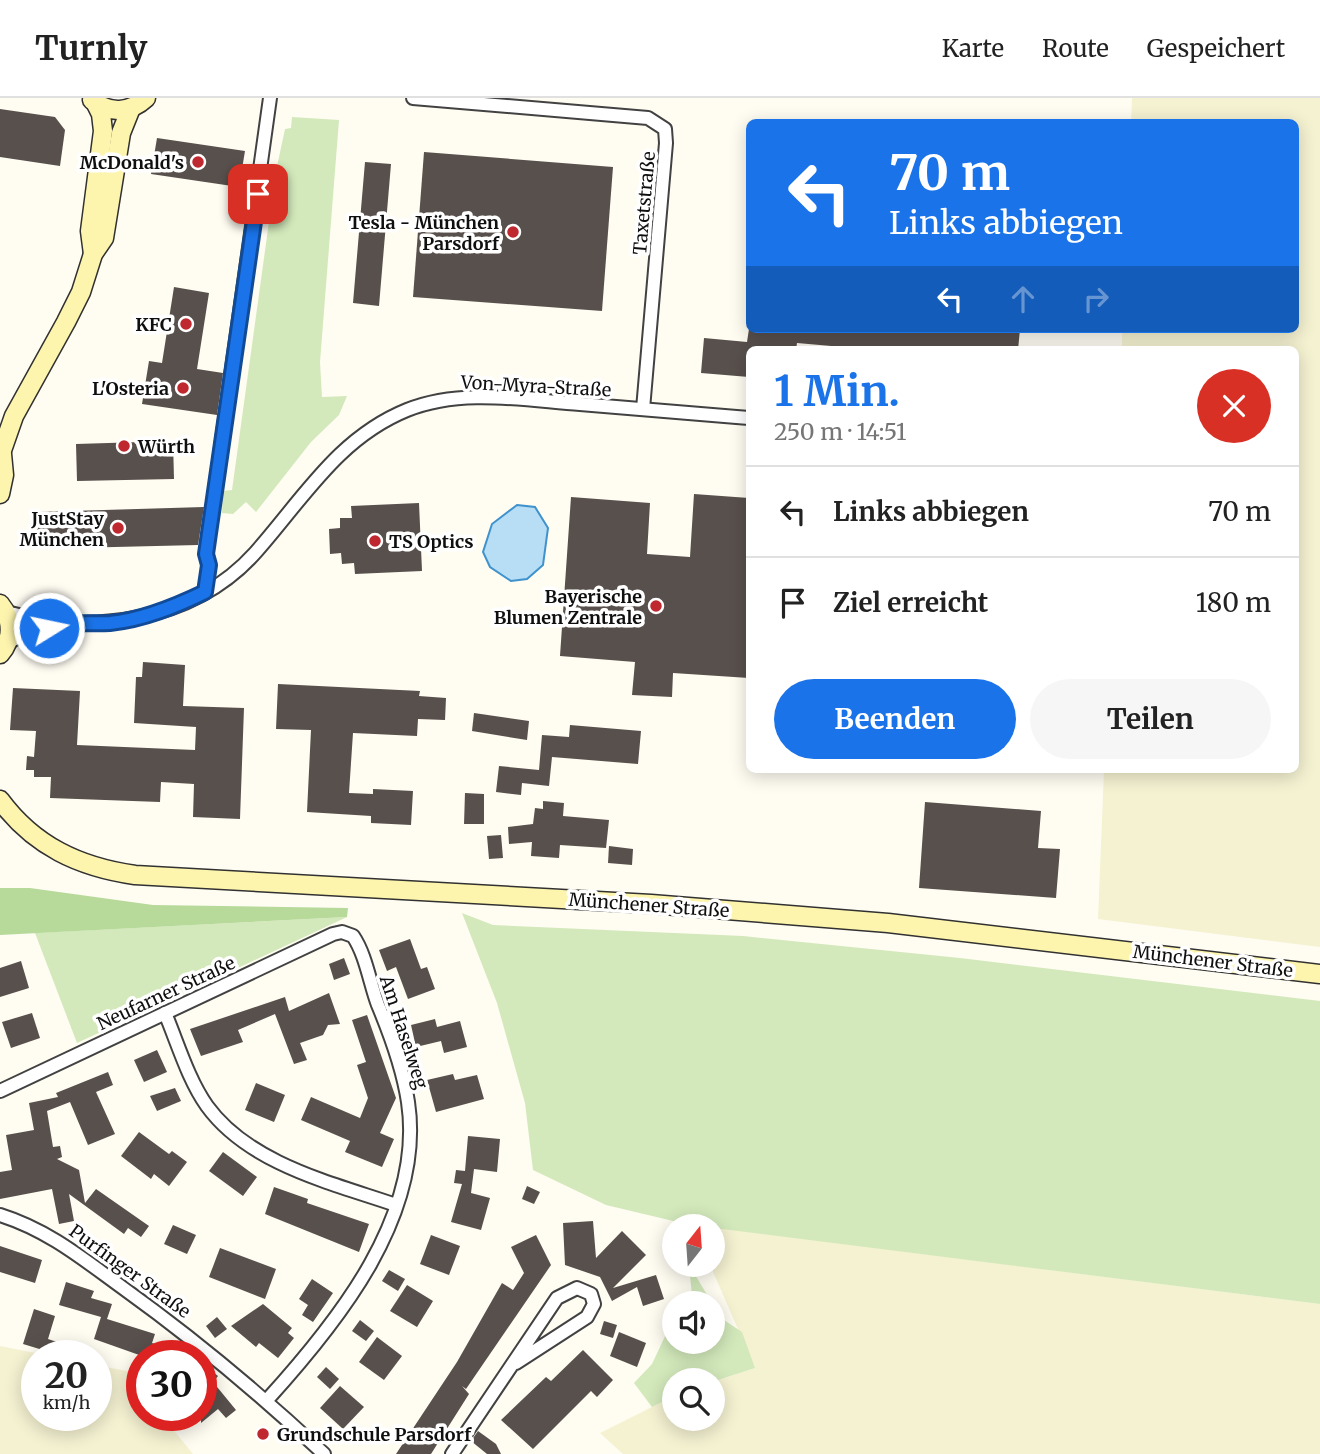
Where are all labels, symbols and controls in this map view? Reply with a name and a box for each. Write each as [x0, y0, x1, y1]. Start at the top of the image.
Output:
text: Turnly [35, 28, 147, 69]
text: Karte [942, 33, 1004, 64]
text: Route [1042, 33, 1109, 64]
text: Gespeichert [1147, 33, 1285, 64]
text: 70 m [889, 142, 1010, 203]
icon: left [774, 147, 865, 238]
street label: Taxetstraße [628, 150, 660, 256]
place label: McDonald's [80, 151, 184, 174]
marker: McDonald's [190, 154, 206, 170]
pin [228, 164, 288, 224]
icon: arrive [239, 175, 277, 213]
text: Links abbiegen [889, 203, 1123, 243]
place label: Tesla - München Parsdorf [348, 211, 500, 255]
marker: Tesla - München Parsdorf [505, 224, 521, 240]
icon: left [931, 280, 969, 318]
icon: ahead [1004, 280, 1042, 318]
icon: right [1077, 280, 1115, 318]
place label: KFC [135, 313, 172, 336]
marker: KFC [178, 316, 194, 332]
text: 1 Min. [774, 365, 900, 417]
button: close [1197, 369, 1271, 443]
street label: Von-Myra-Straße [459, 371, 612, 401]
place label: L'Osteria [92, 377, 169, 400]
marker: L'Osteria [175, 380, 191, 396]
text: 250 m · 14:51 [774, 417, 906, 446]
place label: Würth [137, 435, 195, 458]
marker: Würth [116, 438, 132, 454]
icon: left [774, 493, 812, 531]
text: Links abbiegen [833, 495, 1029, 528]
text: 70 m [1208, 495, 1271, 528]
place label: JustStay München [19, 507, 104, 551]
marker: JustStay München [110, 520, 126, 536]
place label: TS Optics [389, 530, 474, 553]
marker: TS Optics [367, 533, 383, 549]
icon: arrive [774, 584, 812, 622]
place label: Bayerische Blumen Zentrale [494, 585, 642, 629]
text: Ziel erreicht [833, 586, 988, 619]
text: 180 m [1196, 586, 1271, 619]
position arrow [12, 591, 86, 665]
marker: Bayerische Blumen Zentrale [648, 598, 664, 614]
button: Beenden [774, 679, 1016, 759]
button: Teilen [1030, 679, 1271, 759]
street label: Münchener Straße [568, 888, 730, 922]
street label: Münchener Straße [1132, 940, 1294, 982]
street label: Neufarner Straße [93, 951, 239, 1035]
street label: Am Haselweg [375, 971, 433, 1092]
north arrow [662, 1214, 724, 1278]
map controls [662, 1214, 725, 1431]
street label: Purfinger Straße [65, 1219, 195, 1323]
button: sound [662, 1291, 725, 1354]
speed limit sign: 30 [126, 1340, 217, 1431]
text: 20 [45, 1354, 88, 1398]
button: search [662, 1368, 725, 1431]
text: km/h [43, 1391, 90, 1414]
place label: Grundschule Parsdorf [277, 1423, 472, 1446]
marker: Grundschule Parsdorf [255, 1426, 271, 1442]

